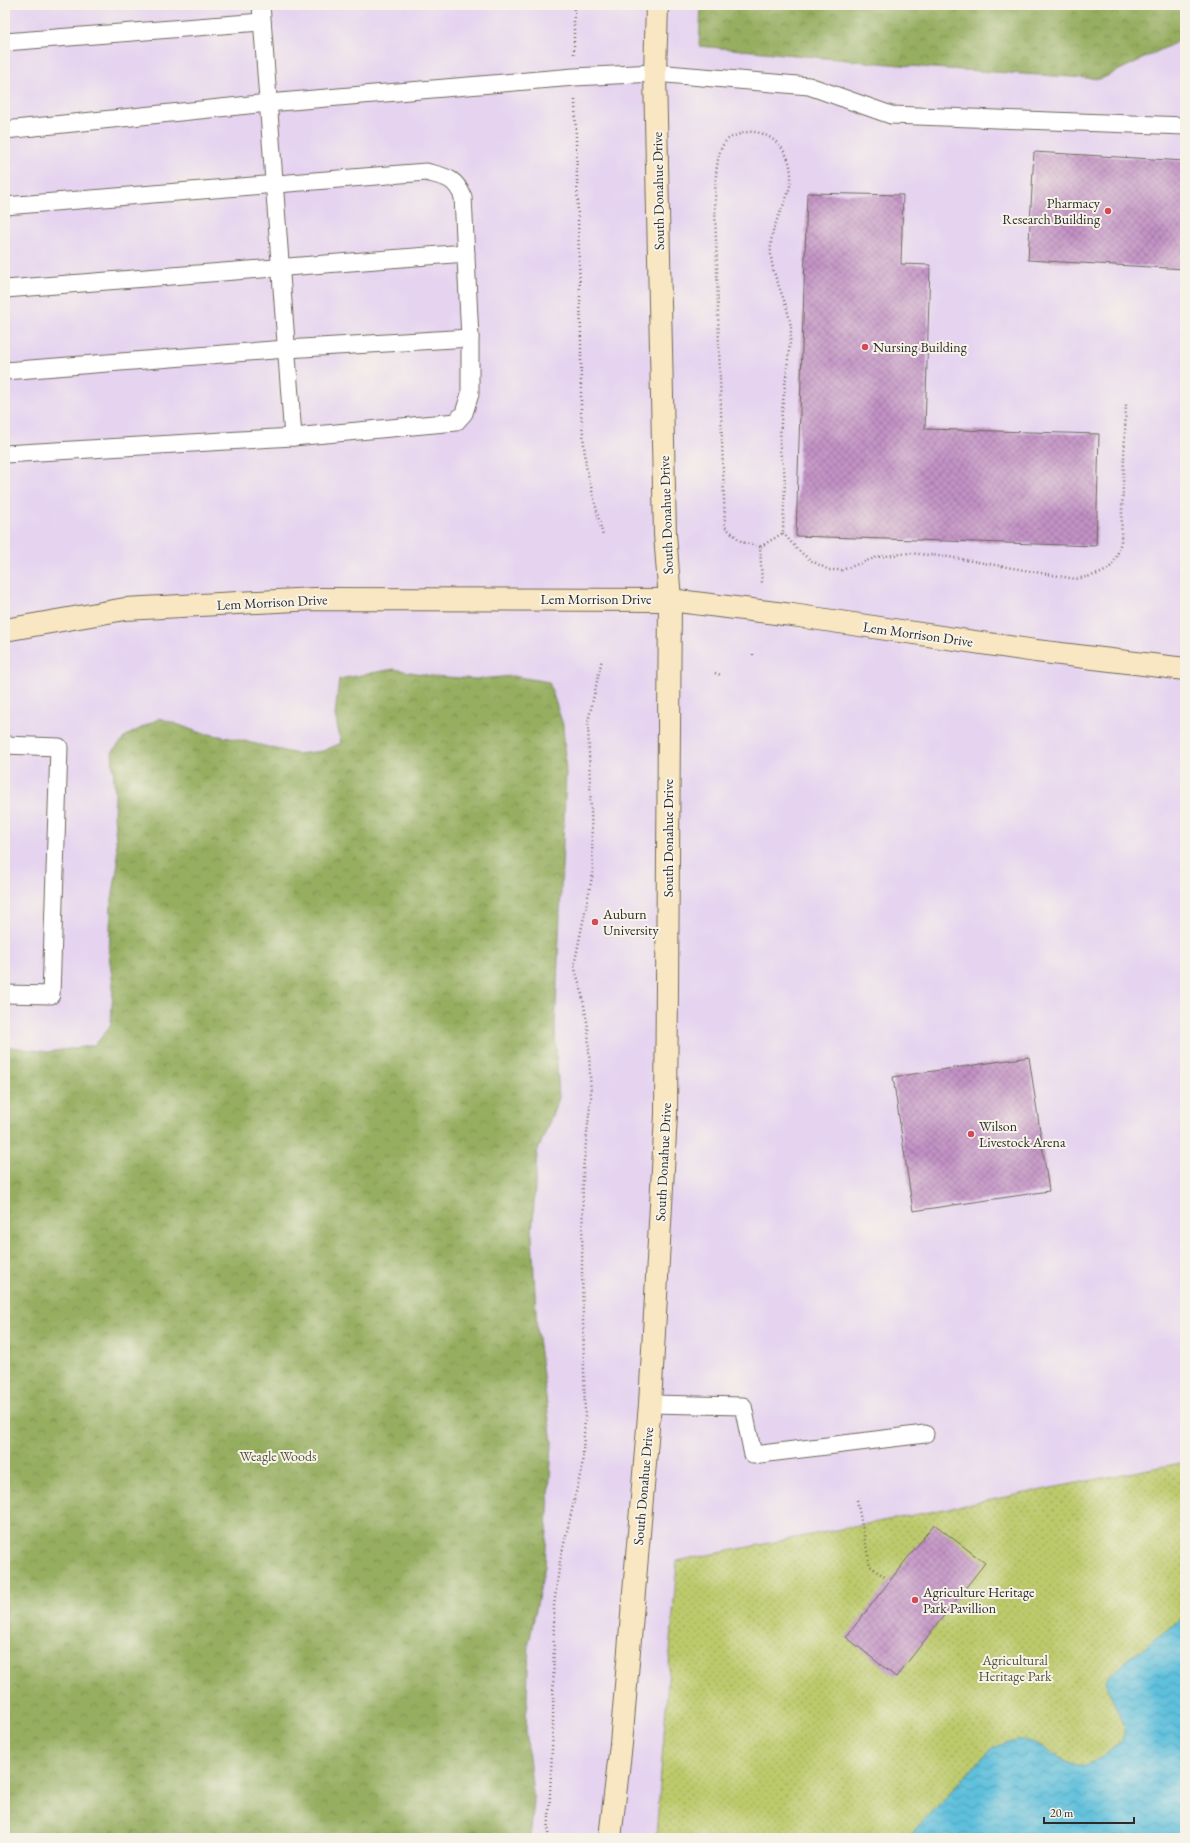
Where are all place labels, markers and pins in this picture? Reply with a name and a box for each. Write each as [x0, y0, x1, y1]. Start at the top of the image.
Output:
place label: Pharmacy Research Building [1002, 194, 1101, 228]
marker: Pharmacy Research Building [1103, 206, 1113, 216]
place label: Nursing Building [873, 338, 968, 356]
marker: Nursing Building [860, 342, 870, 352]
place label: Auburn University [602, 905, 659, 939]
marker: Auburn University [590, 917, 600, 927]
place label: Wilson Livestock Arena [979, 1117, 1066, 1151]
marker: Wilson Livestock Arena [966, 1129, 976, 1139]
place label: Agriculture Heritage Park Pavillion [922, 1583, 1035, 1617]
marker: Agriculture Heritage Park Pavillion [910, 1595, 920, 1605]

